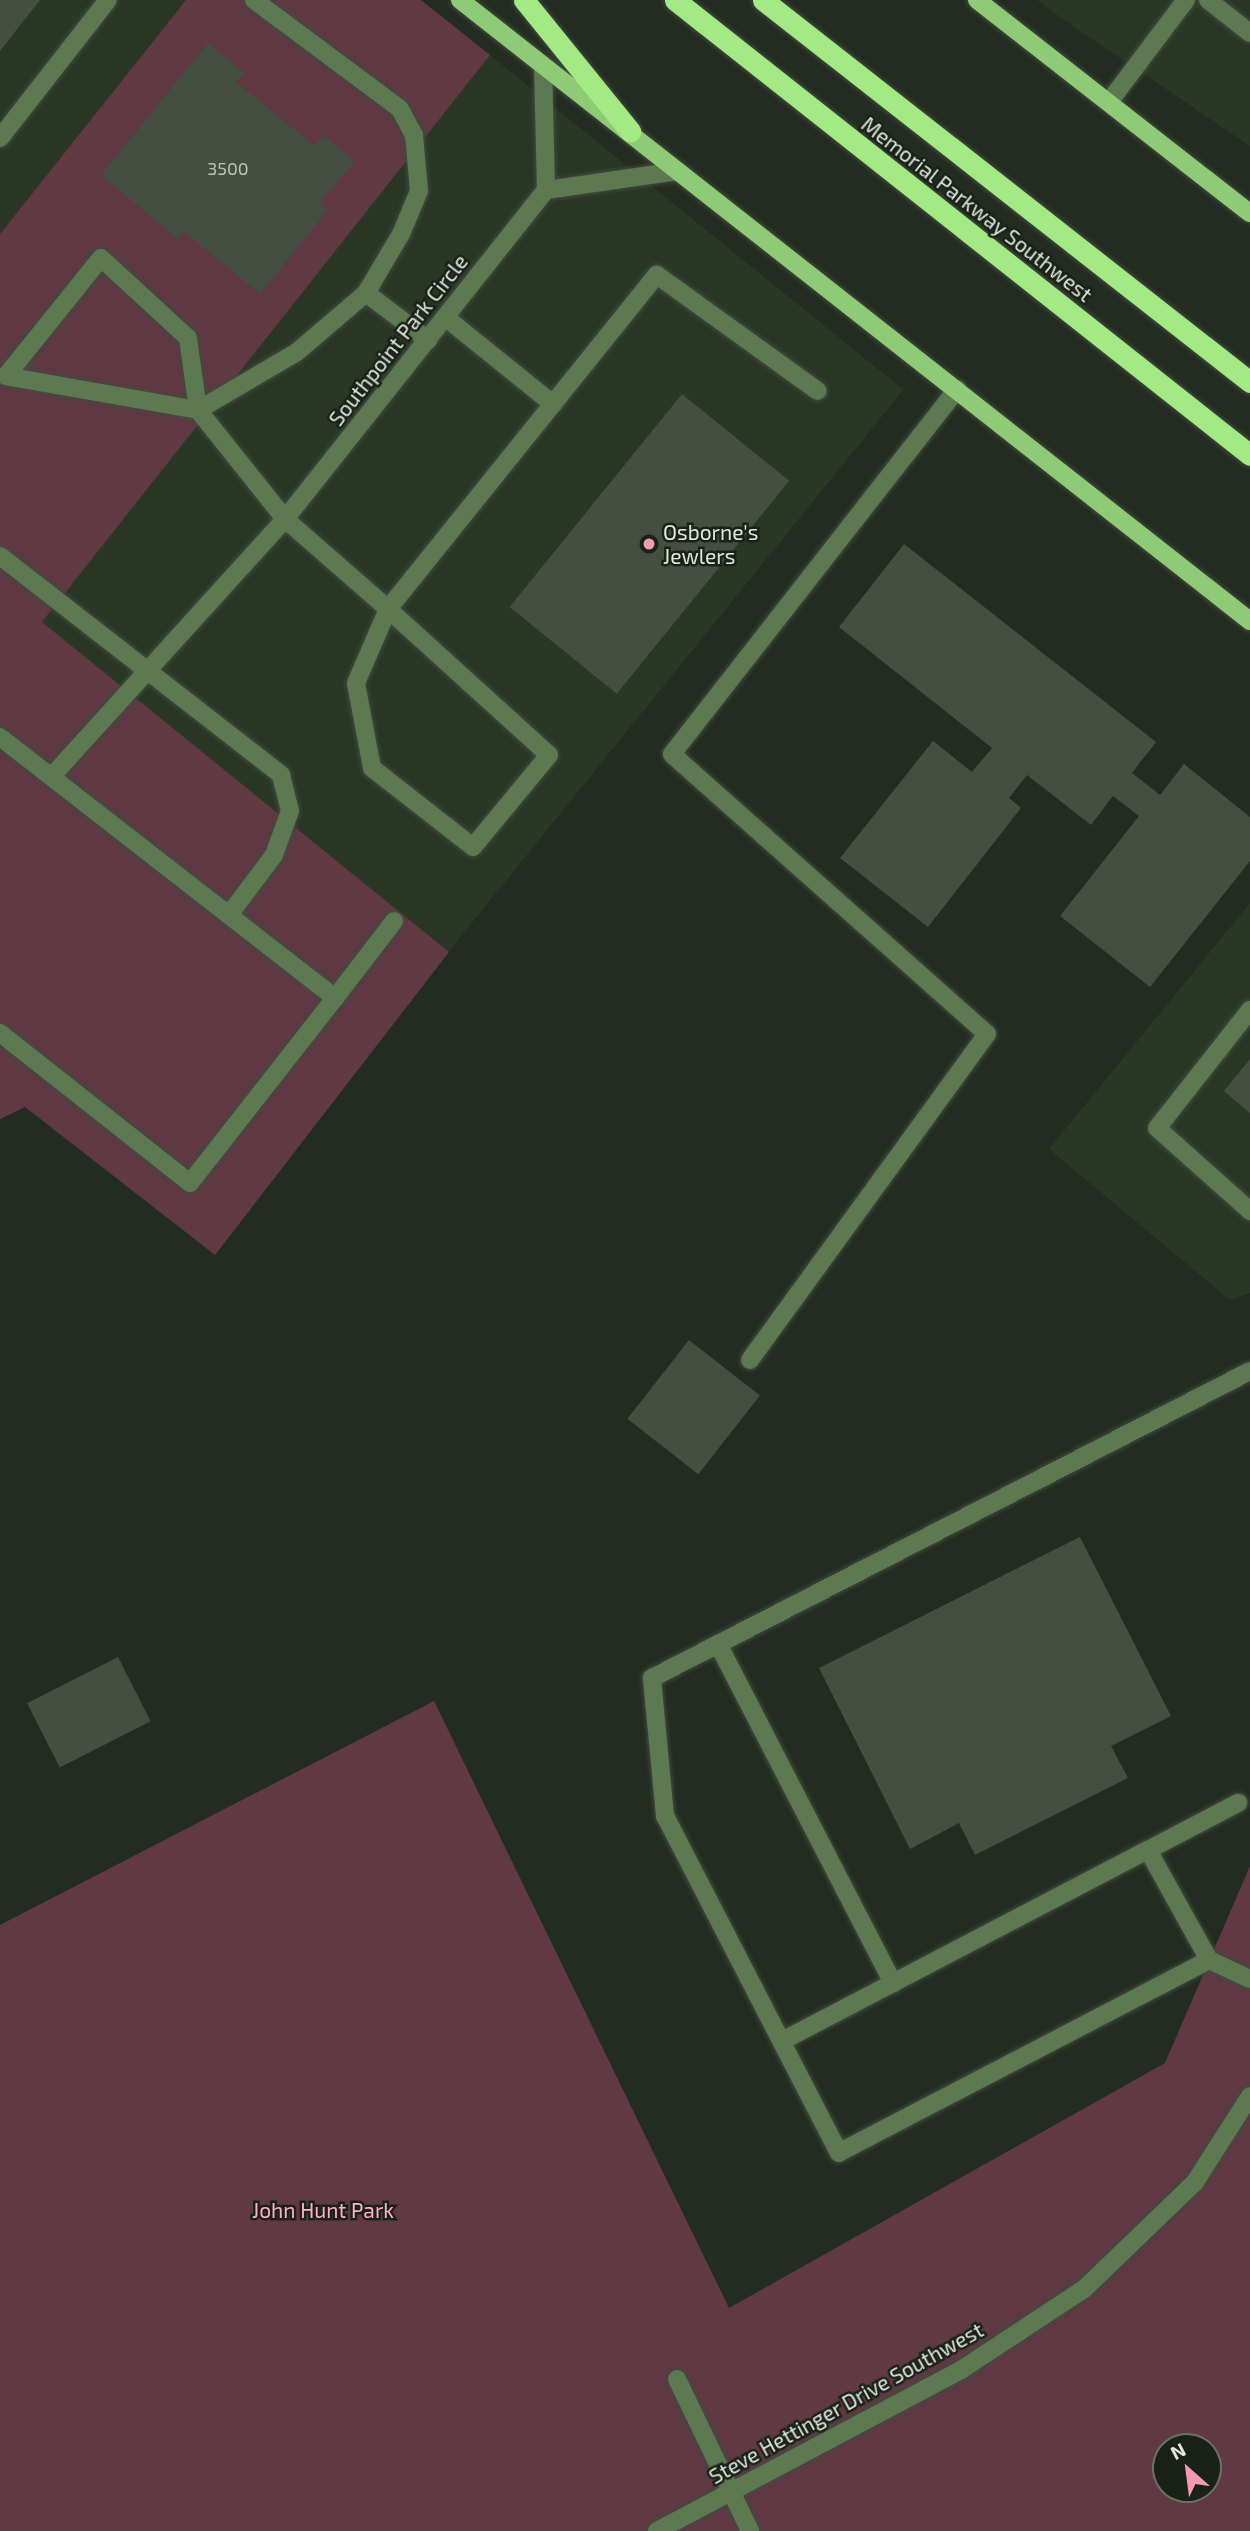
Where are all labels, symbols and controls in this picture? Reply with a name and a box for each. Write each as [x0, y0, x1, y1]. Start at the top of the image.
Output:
street label: Memorial Parkway Southwest [856, 111, 1098, 307]
house number: 3500 [207, 157, 249, 179]
street label: Southpoint Park Circle [323, 249, 473, 431]
place label: Osborne's Jewlers [663, 519, 758, 569]
marker: Osborne's Jewlers [641, 536, 657, 552]
park label: John Hunt Park [252, 2197, 394, 2223]
street label: Steve Hettinger Drive Southwest [704, 2317, 988, 2489]
north arrow [1152, 2433, 1222, 2503]
text: N [1166, 2437, 1189, 2464]

